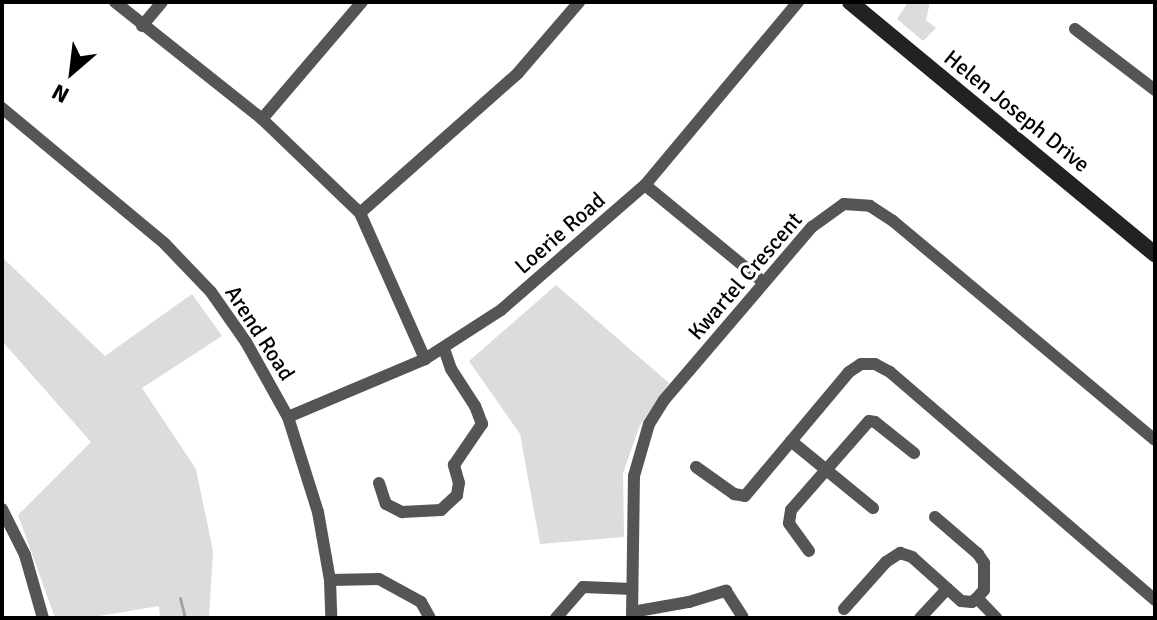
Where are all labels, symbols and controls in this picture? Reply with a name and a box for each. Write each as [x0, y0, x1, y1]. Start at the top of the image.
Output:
north arrow [32, 32, 112, 112]
street label: Helen Joseph Drive [939, 44, 1095, 178]
text: N [47, 78, 74, 109]
street label: Loerie Road [510, 187, 610, 279]
street label: Kwartel Crescent [682, 207, 808, 345]
street label: Arend Road [220, 281, 300, 385]

